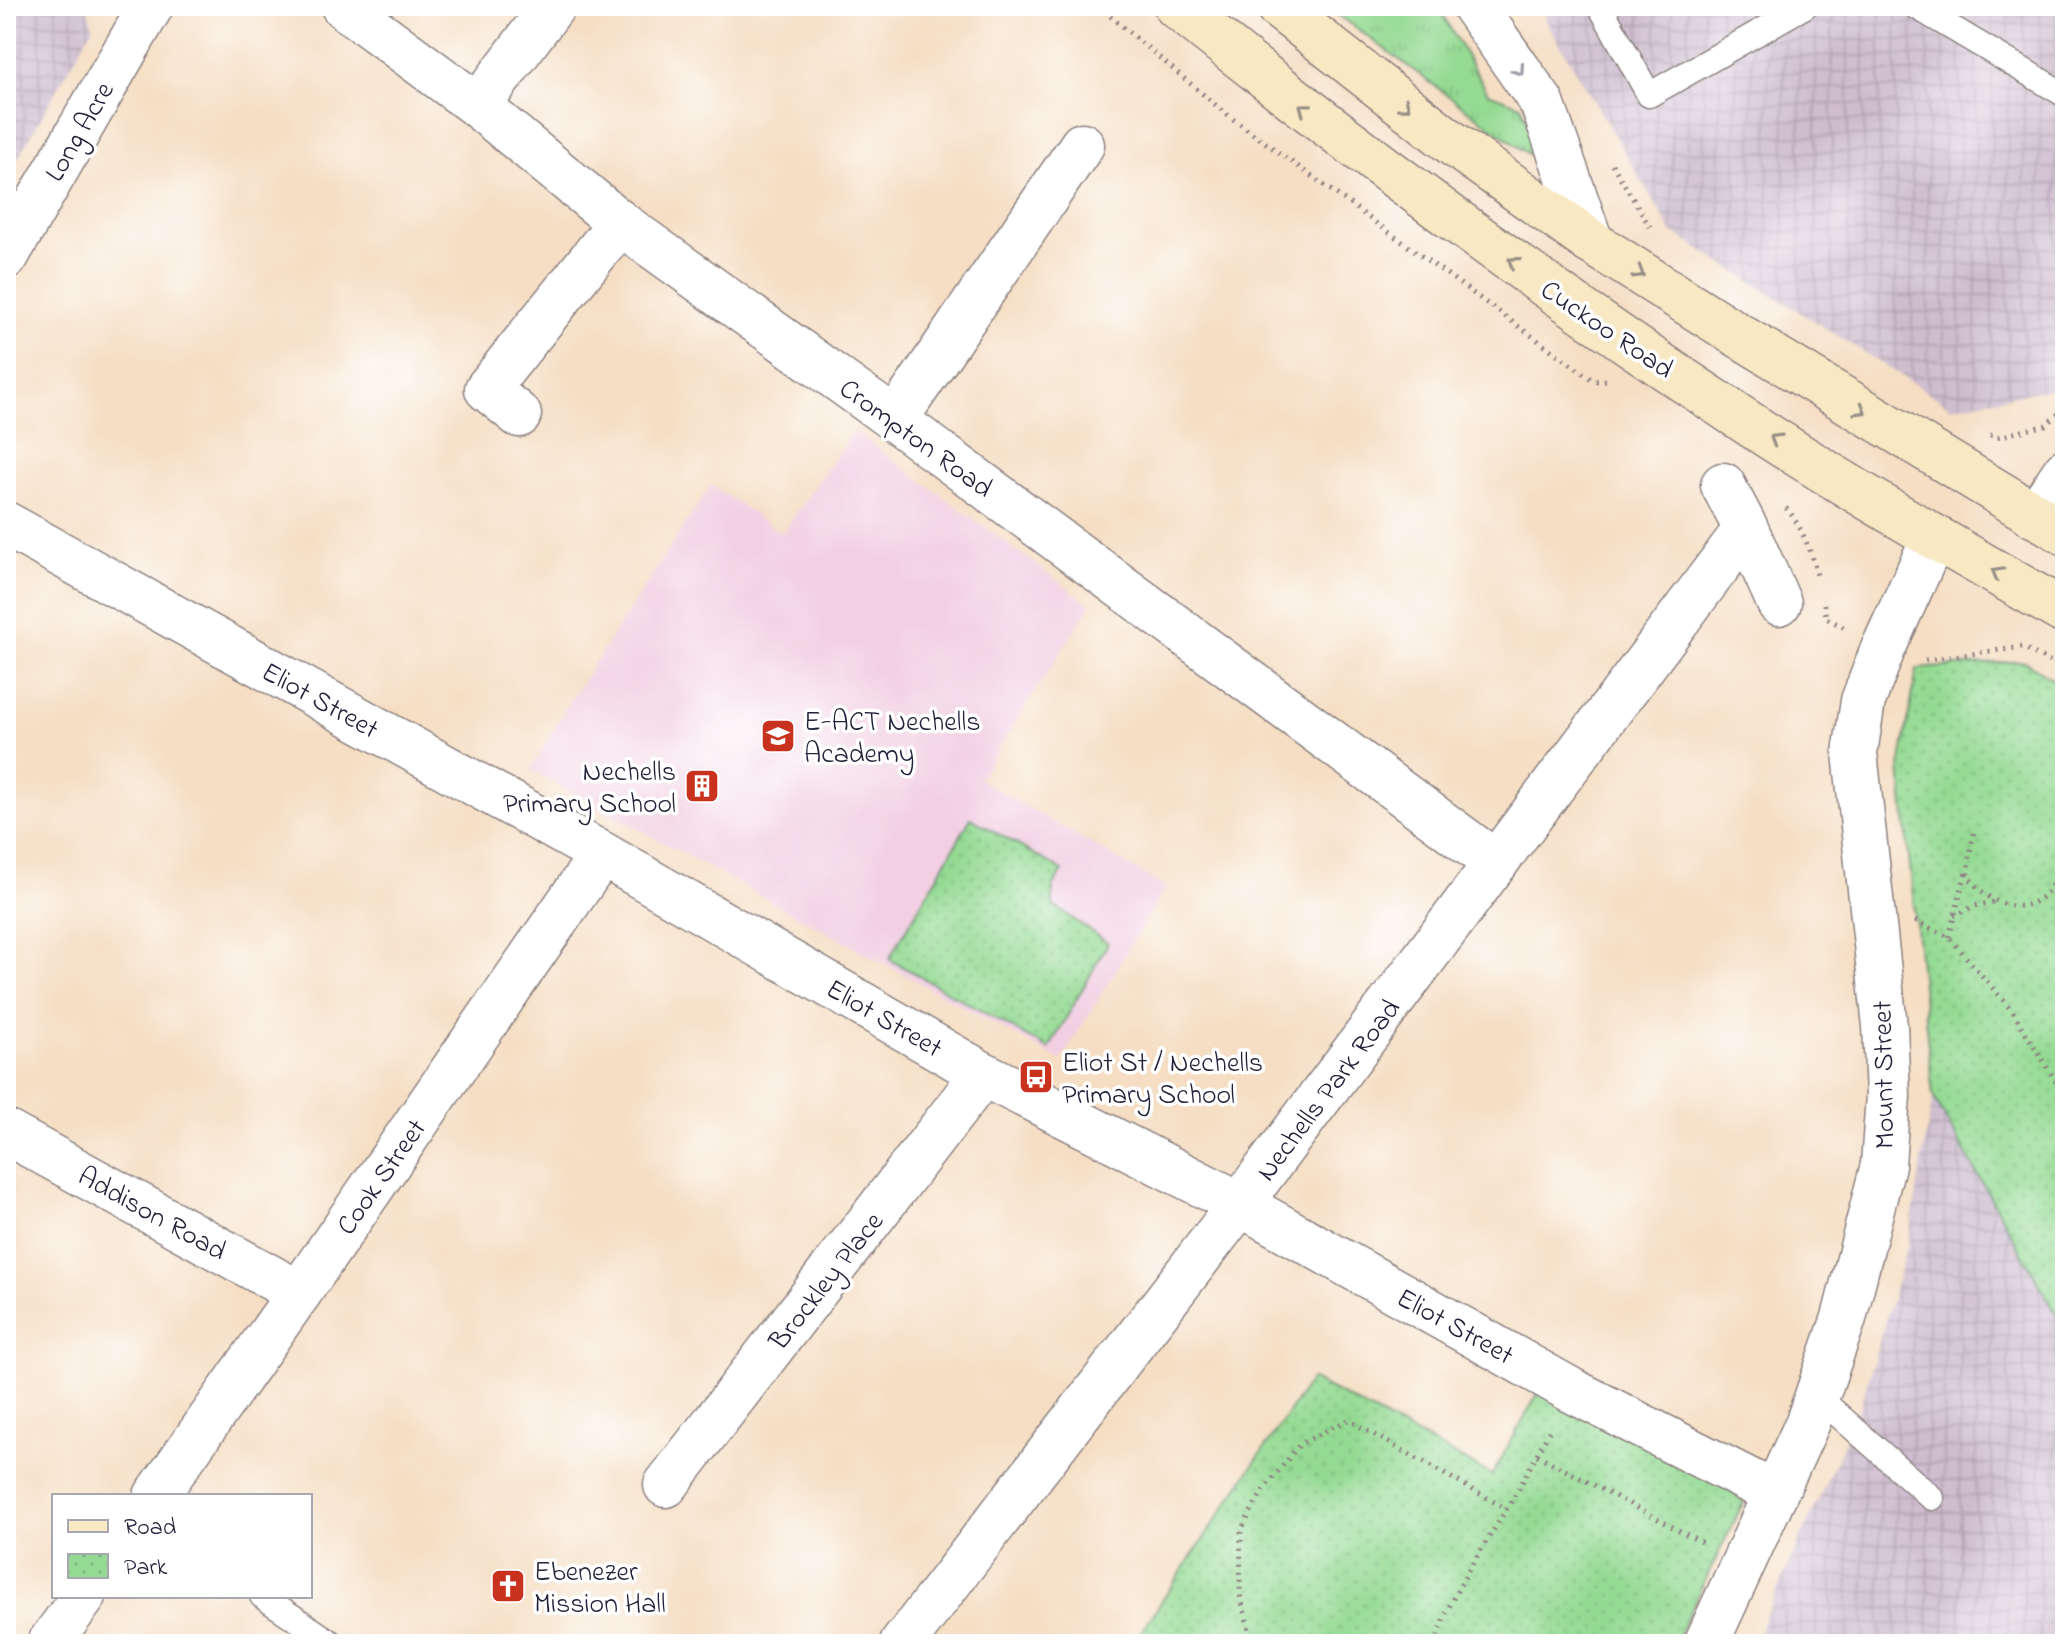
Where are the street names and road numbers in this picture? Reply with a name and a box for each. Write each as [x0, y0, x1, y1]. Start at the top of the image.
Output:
street label: Long Acre [36, 75, 126, 190]
street label: Cuckoo Road [1531, 271, 1681, 391]
street label: Crompton Road [830, 370, 1001, 510]
street label: Eliot Street [253, 653, 385, 751]
street label: Eliot Street [817, 970, 949, 1070]
street label: Nechells Park Road [1248, 991, 1412, 1191]
street label: Mount Street [1864, 1000, 1907, 1149]
street label: Cook Street [328, 1112, 438, 1244]
street label: Addison Road [70, 1157, 233, 1273]
street label: Brockley Place [760, 1204, 895, 1361]
street label: Eliot Street [1388, 1279, 1520, 1377]

